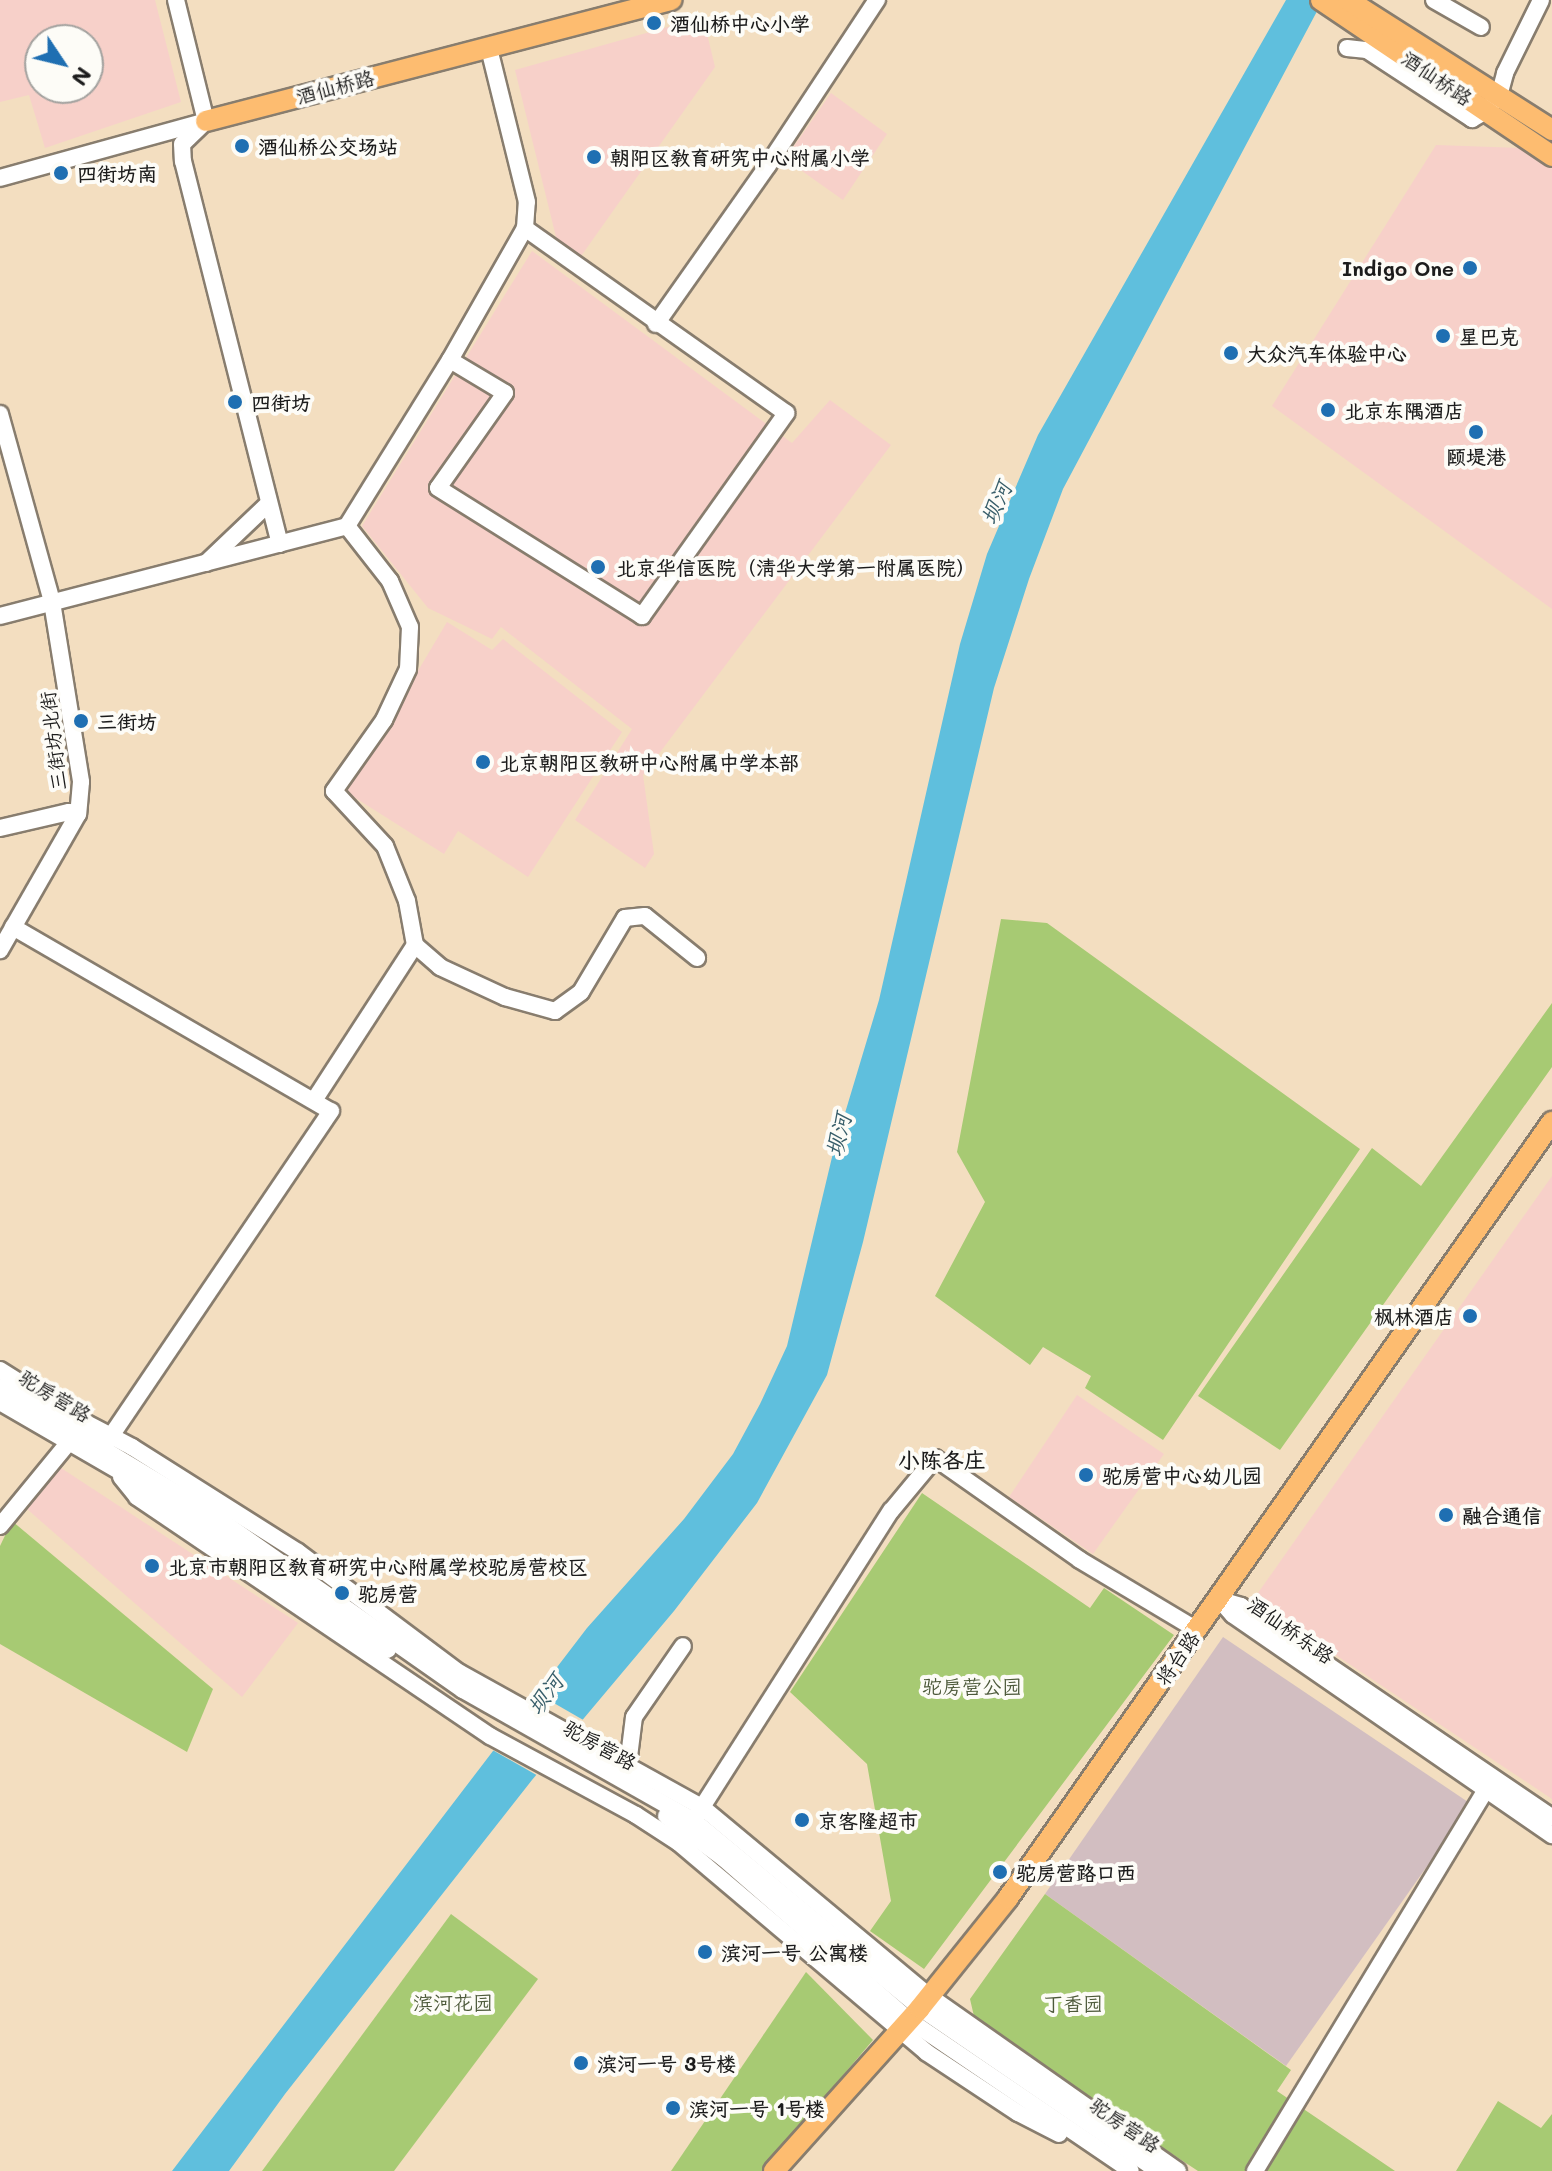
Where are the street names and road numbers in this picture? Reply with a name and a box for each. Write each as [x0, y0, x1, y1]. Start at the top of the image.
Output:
street label: 酒仙桥路 [1397, 46, 1477, 110]
street label: 酒仙桥路 [293, 65, 377, 109]
street label: 三街坊北街 [35, 690, 71, 792]
street label: 驼房营路 [15, 1365, 95, 1427]
street label: 酒仙桥东路 [1243, 1591, 1339, 1669]
street label: 将台路 [1150, 1627, 1204, 1689]
street label: 驼房营路 [559, 1715, 641, 1775]
street label: 驼房营路 [1085, 2093, 1165, 2157]

